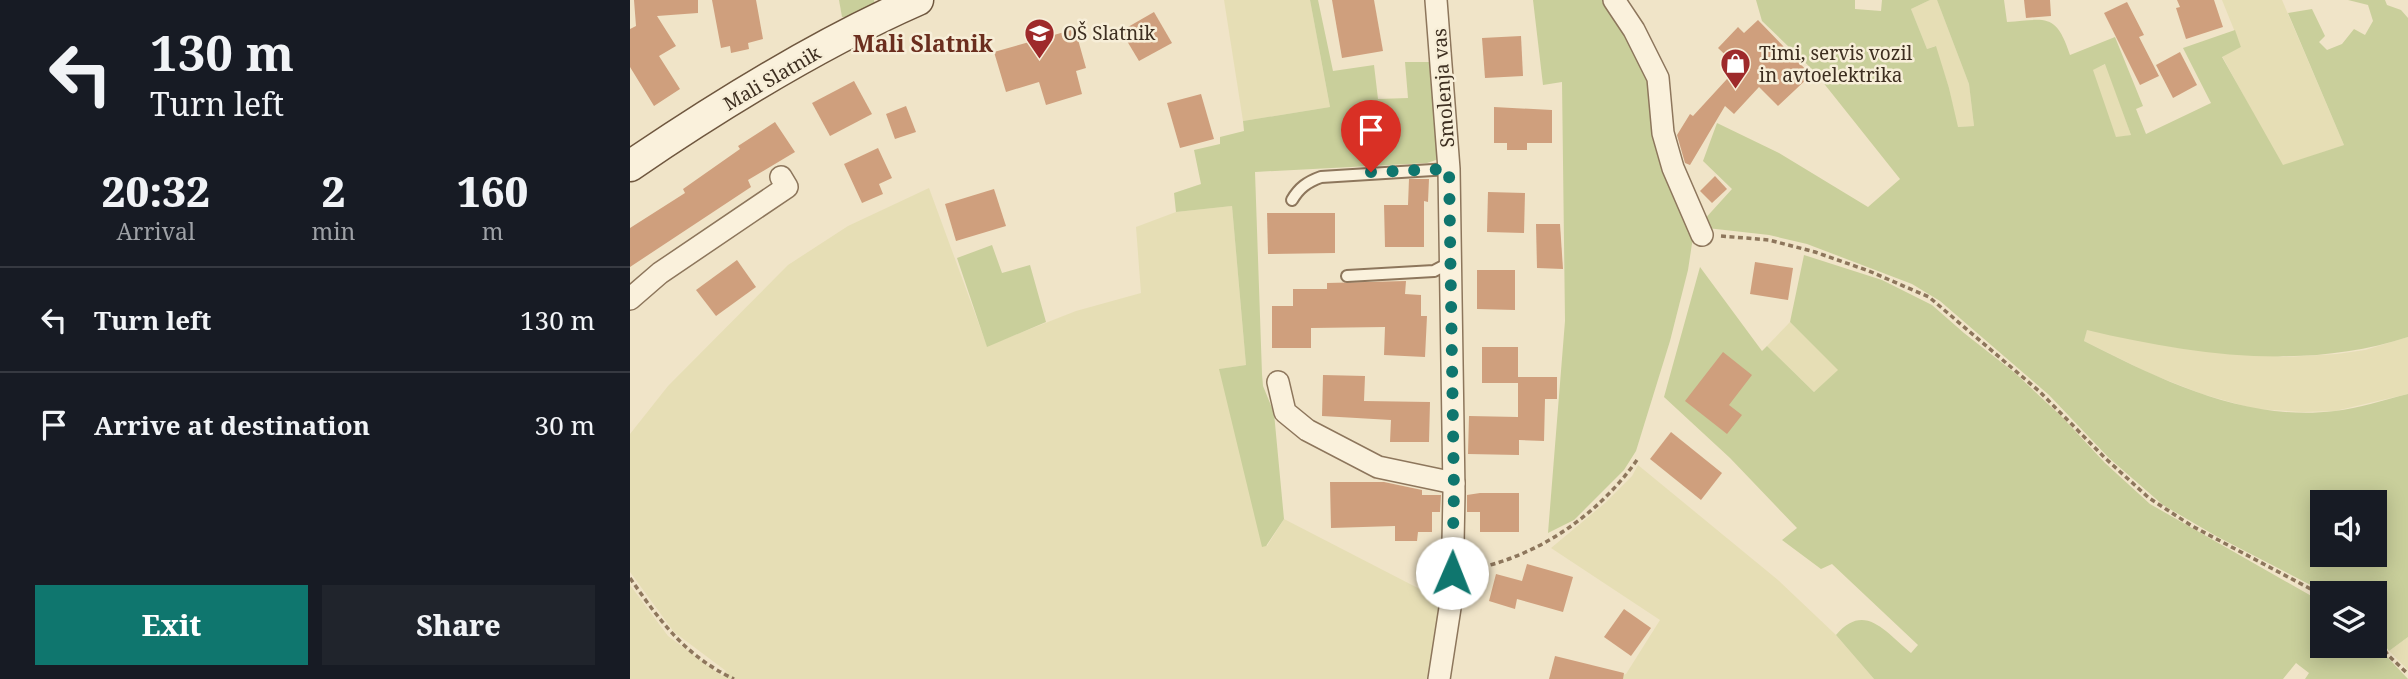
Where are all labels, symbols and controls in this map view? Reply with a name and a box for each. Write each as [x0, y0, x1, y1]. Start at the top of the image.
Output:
school or university icon: OŠ Slatnik [1023, 16, 1057, 60]
text: 130 m [150, 19, 294, 85]
place label: OŠ Slatnik [1063, 20, 1156, 46]
district label: Mali Slatnik [853, 27, 994, 59]
icon: left [35, 28, 126, 119]
street label: Smolenja vas [1426, 28, 1460, 148]
street label: Mali Slatnik [719, 39, 826, 116]
place label: Timi, servis vozil in avtoelektrika [1759, 40, 1912, 88]
shop icon: Timi, servis vozil in avtoelektrika [1719, 47, 1753, 91]
text: Turn left [150, 82, 284, 125]
pin [1341, 100, 1401, 172]
icon: arrive [1352, 111, 1390, 149]
text: 20:32 [102, 162, 210, 219]
text: 2 [322, 162, 345, 219]
text: 160 [457, 162, 528, 219]
text: Arrival [116, 215, 195, 247]
text: min [311, 215, 355, 247]
text: m [482, 215, 504, 247]
icon: left [35, 301, 73, 339]
text: Turn left [94, 302, 211, 338]
text: 130 m [520, 302, 595, 338]
icon: arrive [35, 406, 73, 444]
text: Arrive at destination [94, 407, 370, 443]
text: 30 m [535, 407, 595, 443]
map controls [2310, 490, 2387, 658]
button: sound [2310, 490, 2387, 567]
position arrow [1415, 536, 1489, 610]
button: layers [2310, 581, 2387, 658]
button: Exit [35, 585, 308, 665]
button: Share [322, 585, 595, 665]

